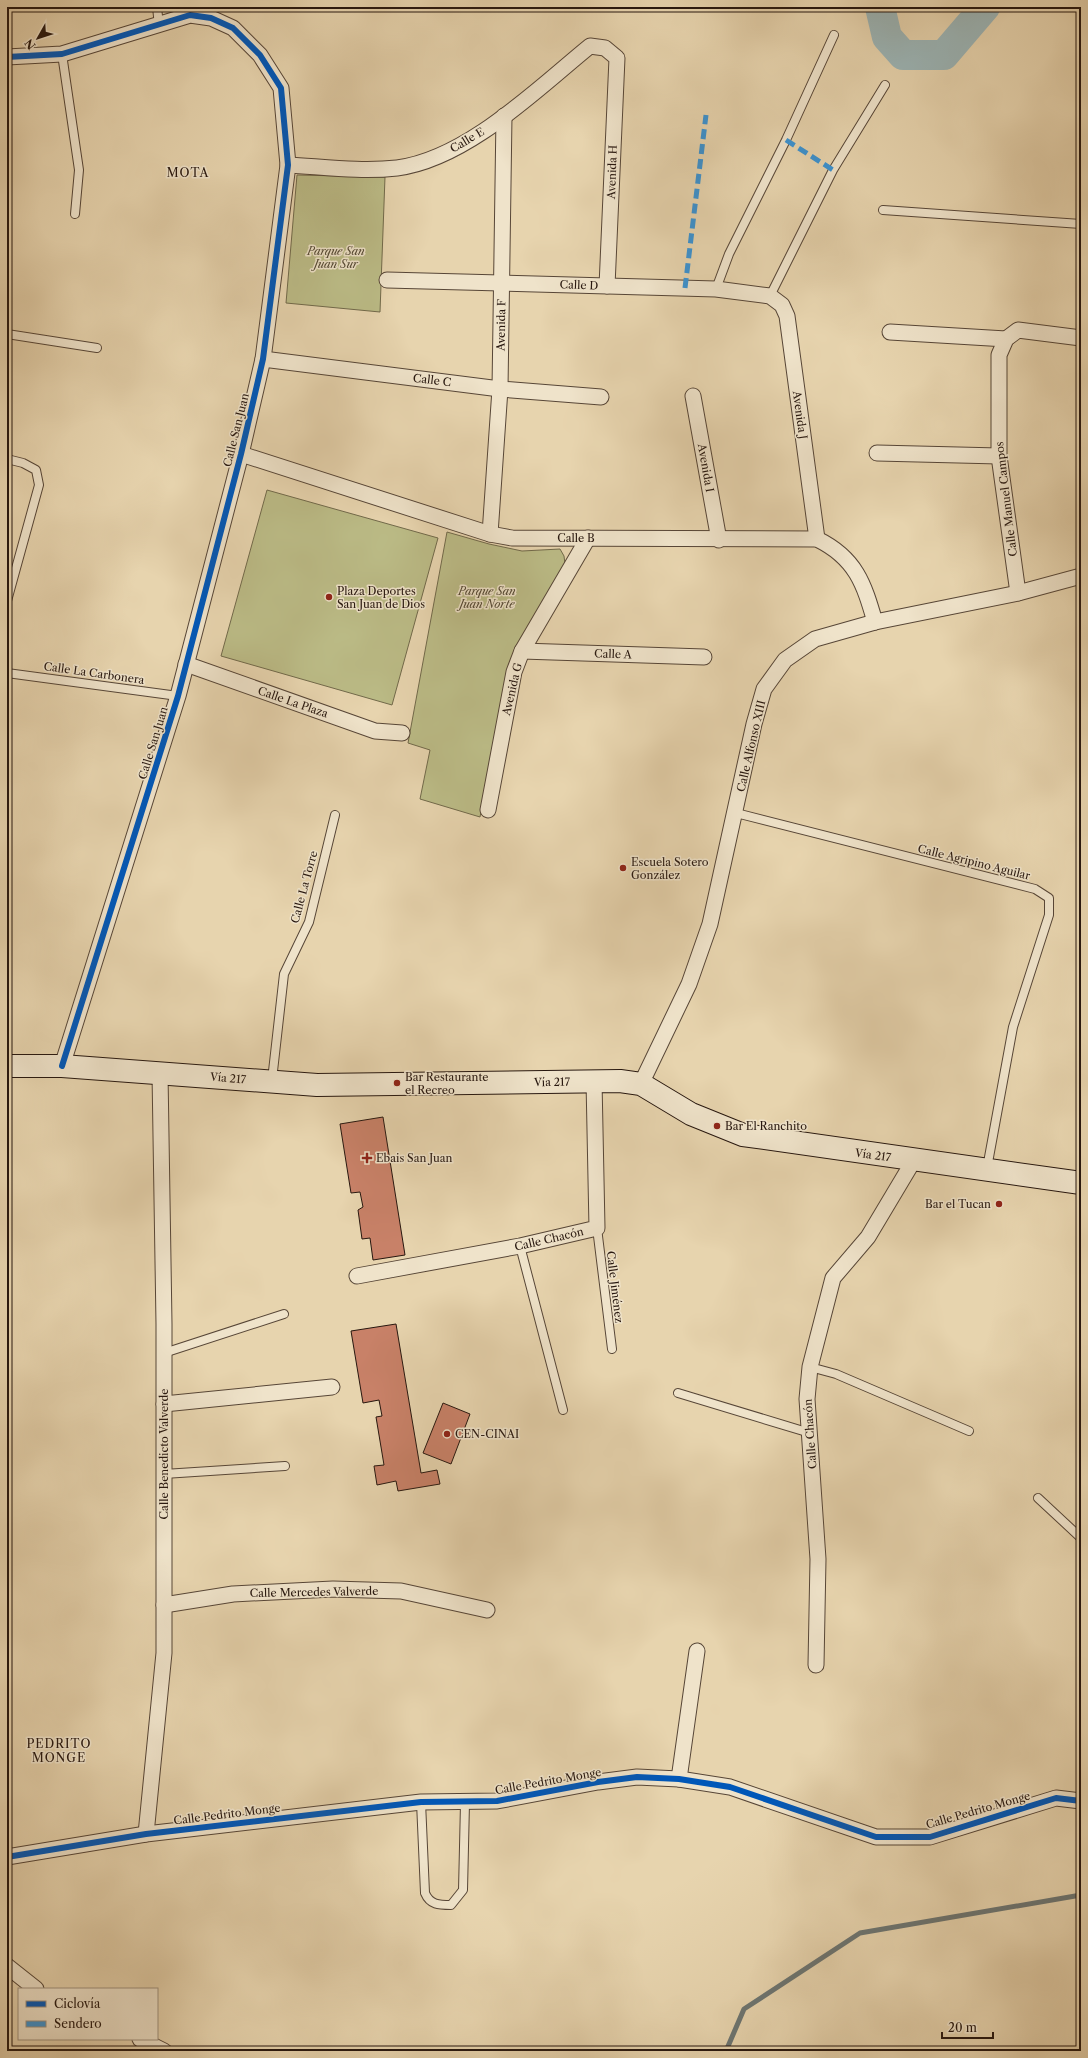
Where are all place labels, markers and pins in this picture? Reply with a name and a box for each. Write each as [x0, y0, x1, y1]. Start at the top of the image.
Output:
place label: Plaza Deportes San Juan de Dios [337, 584, 425, 611]
marker: Plaza Deportes San Juan de Dios [324, 592, 334, 602]
place label: Escuela Sotero González [631, 855, 709, 882]
marker: Escuela Sotero González [618, 863, 628, 873]
place label: Bar Restaurante el Recreo [405, 1070, 489, 1097]
marker: Bar Restaurante el Recreo [392, 1078, 402, 1088]
place label: Bar El Ranchito [725, 1119, 807, 1133]
marker: Bar El Ranchito [712, 1121, 722, 1131]
place label: Ebais San Juan [376, 1151, 453, 1165]
marker: Ebais San Juan [361, 1152, 373, 1164]
place label: Bar el Tucan [925, 1197, 991, 1211]
marker: Bar el Tucan [994, 1199, 1004, 1209]
place label: CEN-CINAI [455, 1427, 519, 1441]
marker: CEN-CINAI [442, 1429, 452, 1439]

